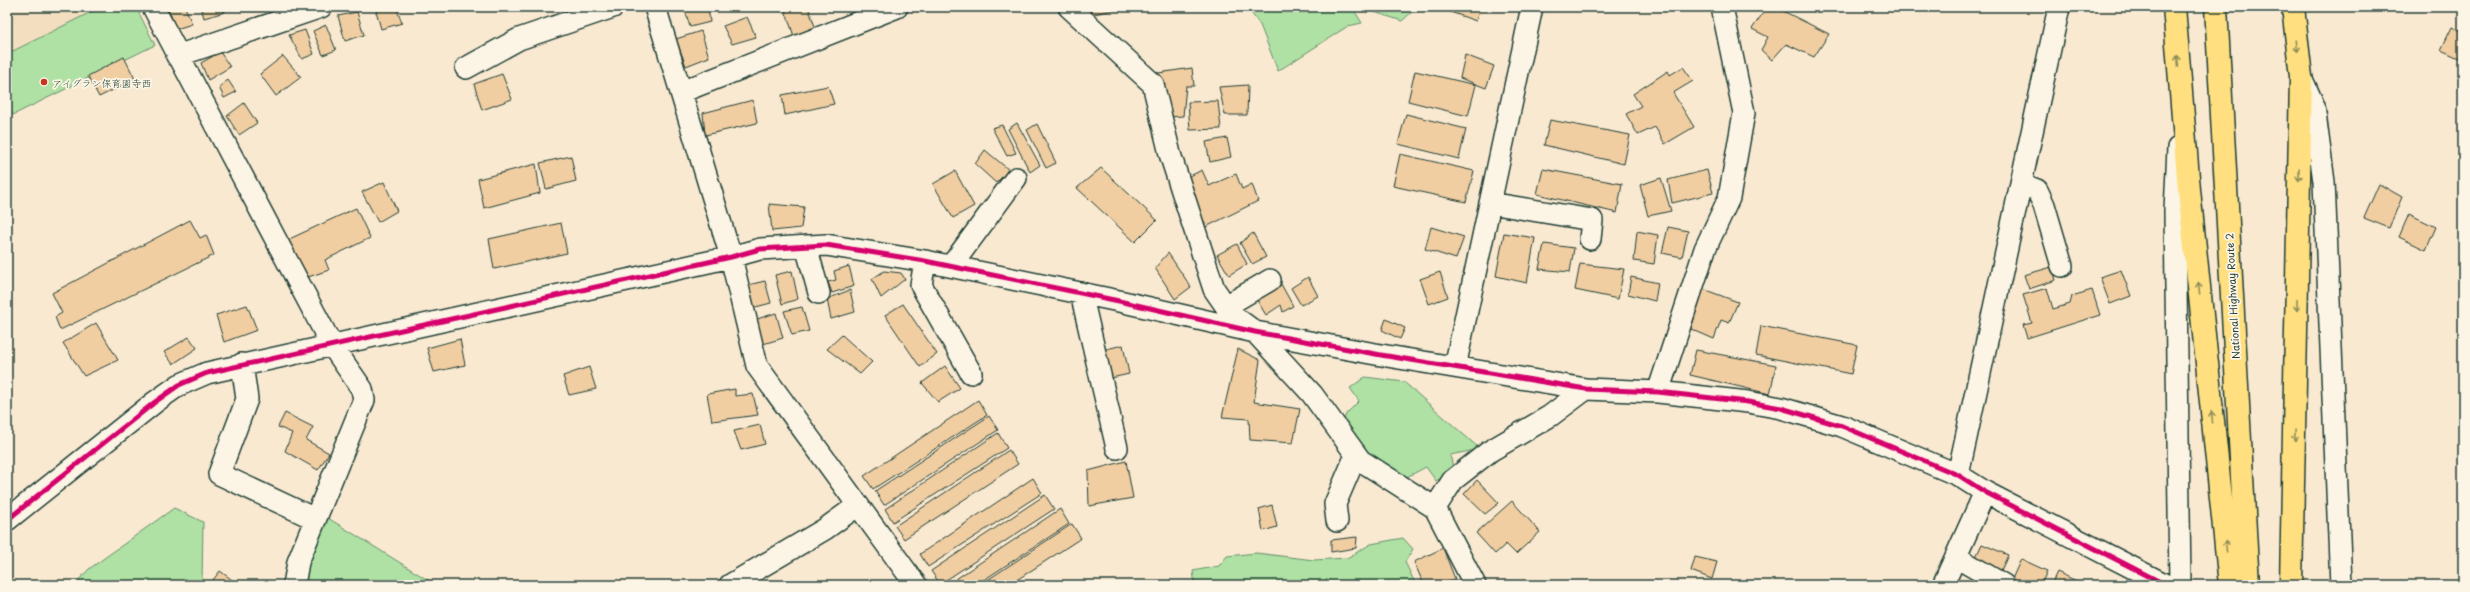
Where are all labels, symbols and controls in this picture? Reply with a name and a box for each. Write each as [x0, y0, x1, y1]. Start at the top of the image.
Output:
one-way arrow [2293, 39, 2301, 52]
one-way arrow [2175, 55, 2182, 68]
place label: アイグラン保育園寺西 [52, 75, 151, 90]
marker: アイグラン保育園寺西 [39, 77, 49, 87]
one-way arrow [2295, 168, 2303, 181]
street label: National Highway Route 2 [2221, 232, 2244, 359]
one-way arrow [2195, 282, 2202, 295]
one-way arrow [2293, 298, 2301, 311]
one-way arrow [2208, 411, 2215, 424]
one-way arrow [2291, 428, 2299, 441]
one-way arrow [2222, 540, 2229, 553]

